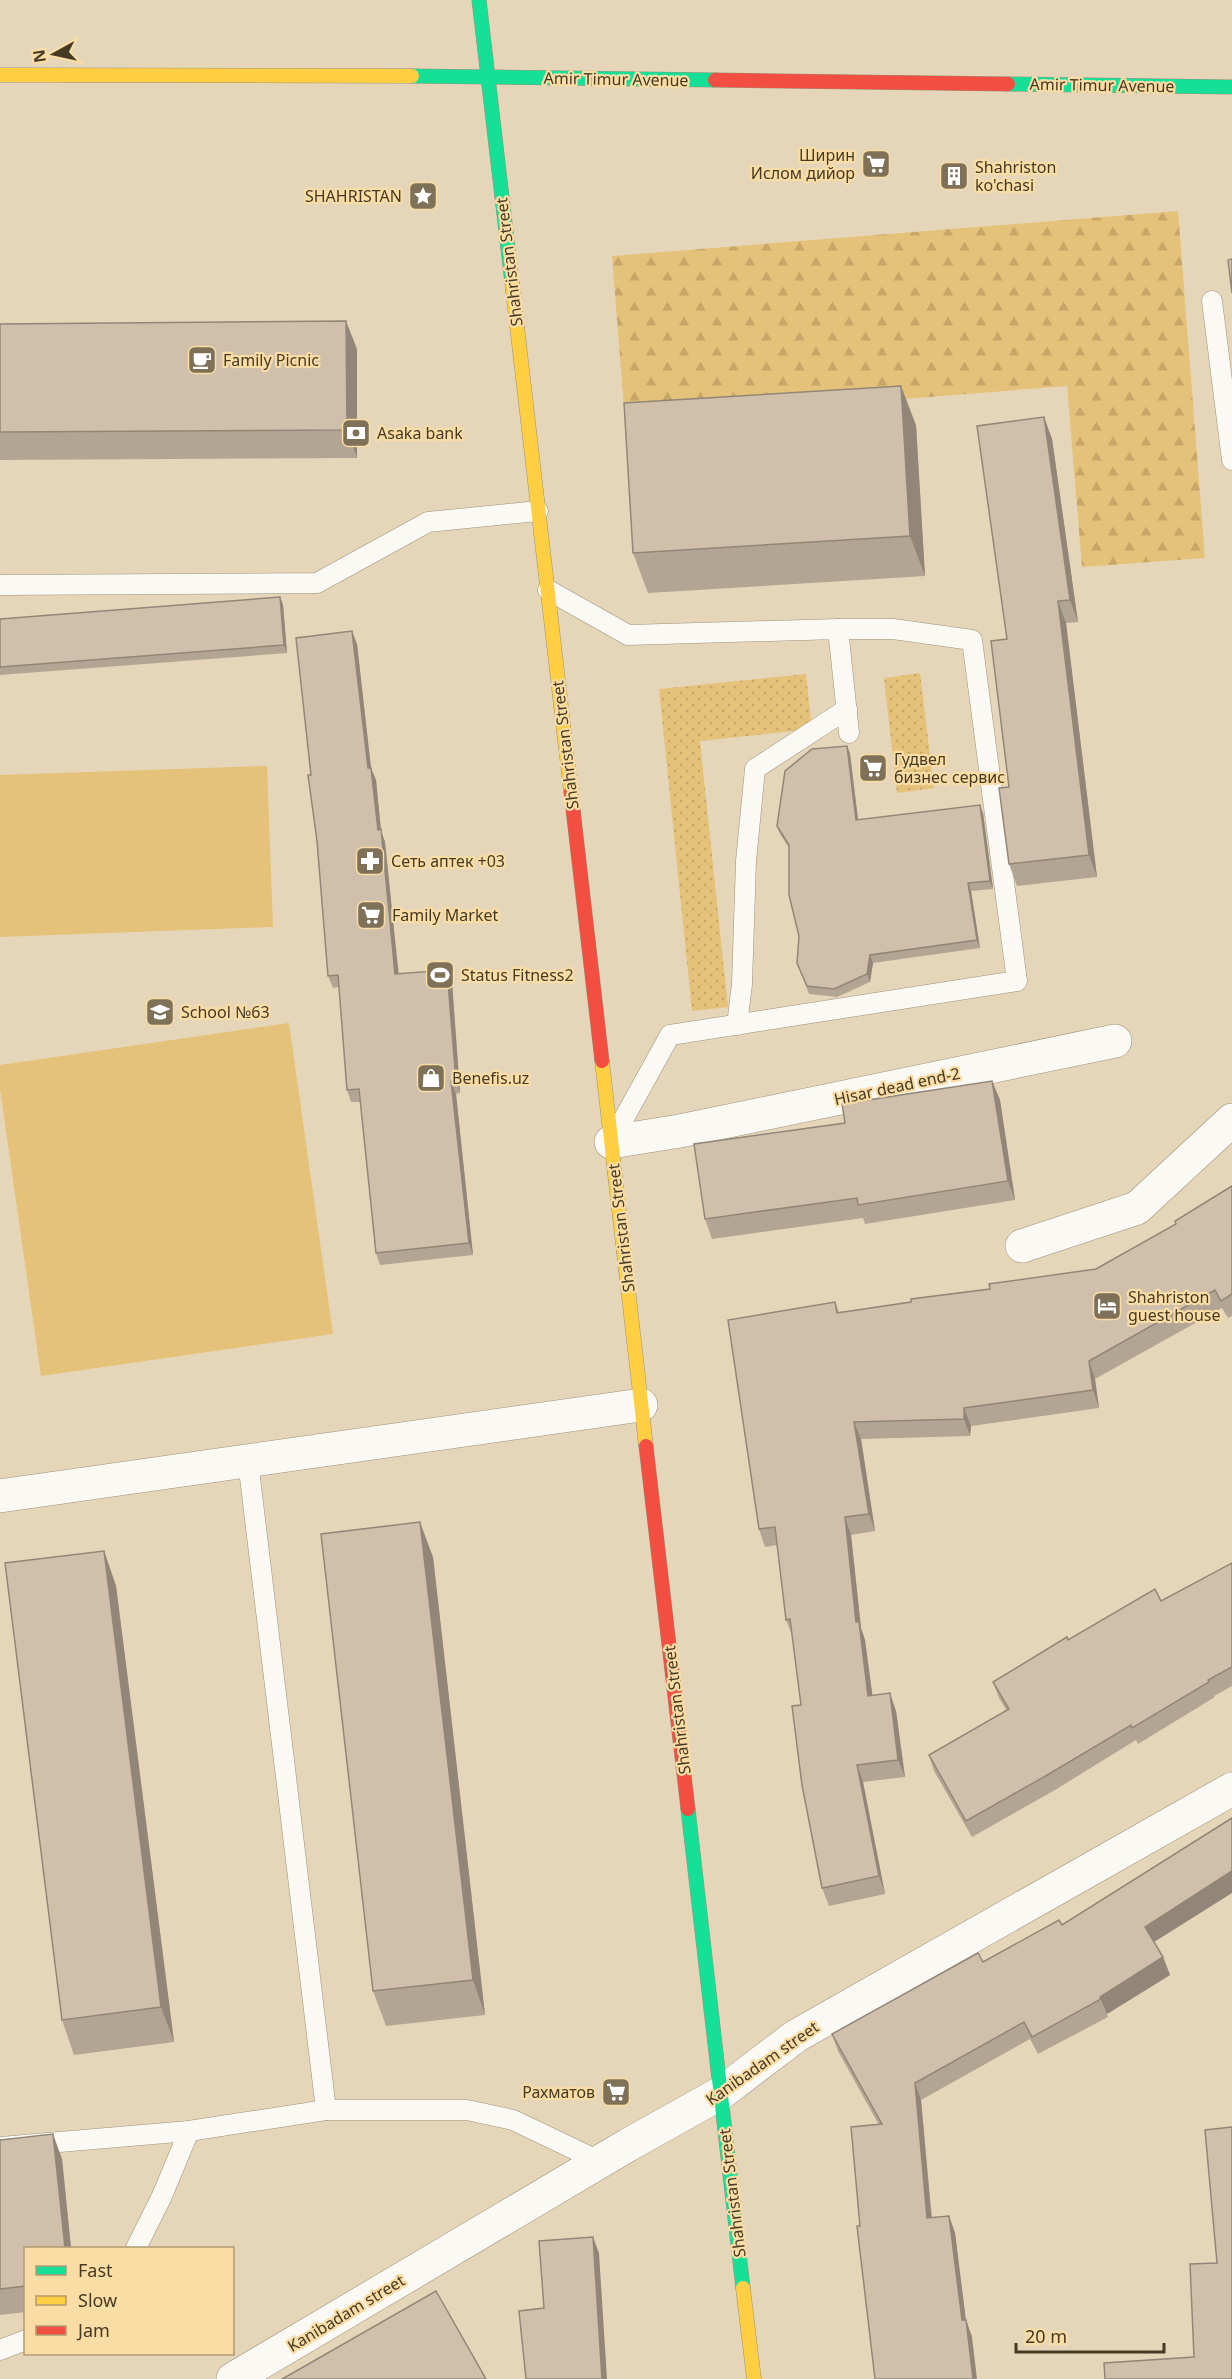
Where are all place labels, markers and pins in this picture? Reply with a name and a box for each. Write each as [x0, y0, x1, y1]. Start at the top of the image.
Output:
place label: Ширин Ислом дийор [751, 144, 855, 184]
supermarket icon: Ширин Ислом дийор [860, 148, 892, 180]
place label: Shahriston ko'chasi [975, 156, 1056, 196]
building icon: Shahriston ko'chasi [938, 160, 970, 192]
place icon: SHAHRISTAN [407, 180, 439, 212]
place label: SHAHRISTAN [305, 185, 402, 207]
cafe icon: Family Picnic [186, 344, 218, 376]
place label: Family Picnic [223, 349, 319, 371]
bank icon: Asaka bank [340, 417, 372, 449]
place label: Asaka bank [377, 422, 463, 444]
place label: Гудвел бизнес сервис [894, 748, 1005, 788]
supermarket icon: Гудвел бизнес сервис [857, 752, 889, 784]
pharmacy icon: Сеть аптек +03 [354, 845, 386, 877]
place label: Сеть аптек +03 [391, 850, 505, 872]
supermarket icon: Family Market [355, 899, 387, 931]
place label: Family Market [392, 904, 498, 926]
sports icon: Status Fitness2 [424, 959, 456, 991]
place label: Status Fitness2 [461, 964, 574, 986]
school or university icon: School №63 [144, 996, 176, 1028]
place label: School №63 [181, 1001, 270, 1023]
shop icon: Benefis.uz [415, 1062, 447, 1094]
place label: Benefis.uz [452, 1067, 529, 1089]
place label: Shahriston guest house [1128, 1286, 1221, 1326]
hotel icon: Shahriston guest house [1091, 1290, 1123, 1322]
supermarket icon: Рахматов [600, 2076, 632, 2108]
place label: Рахматов [522, 2081, 595, 2103]

